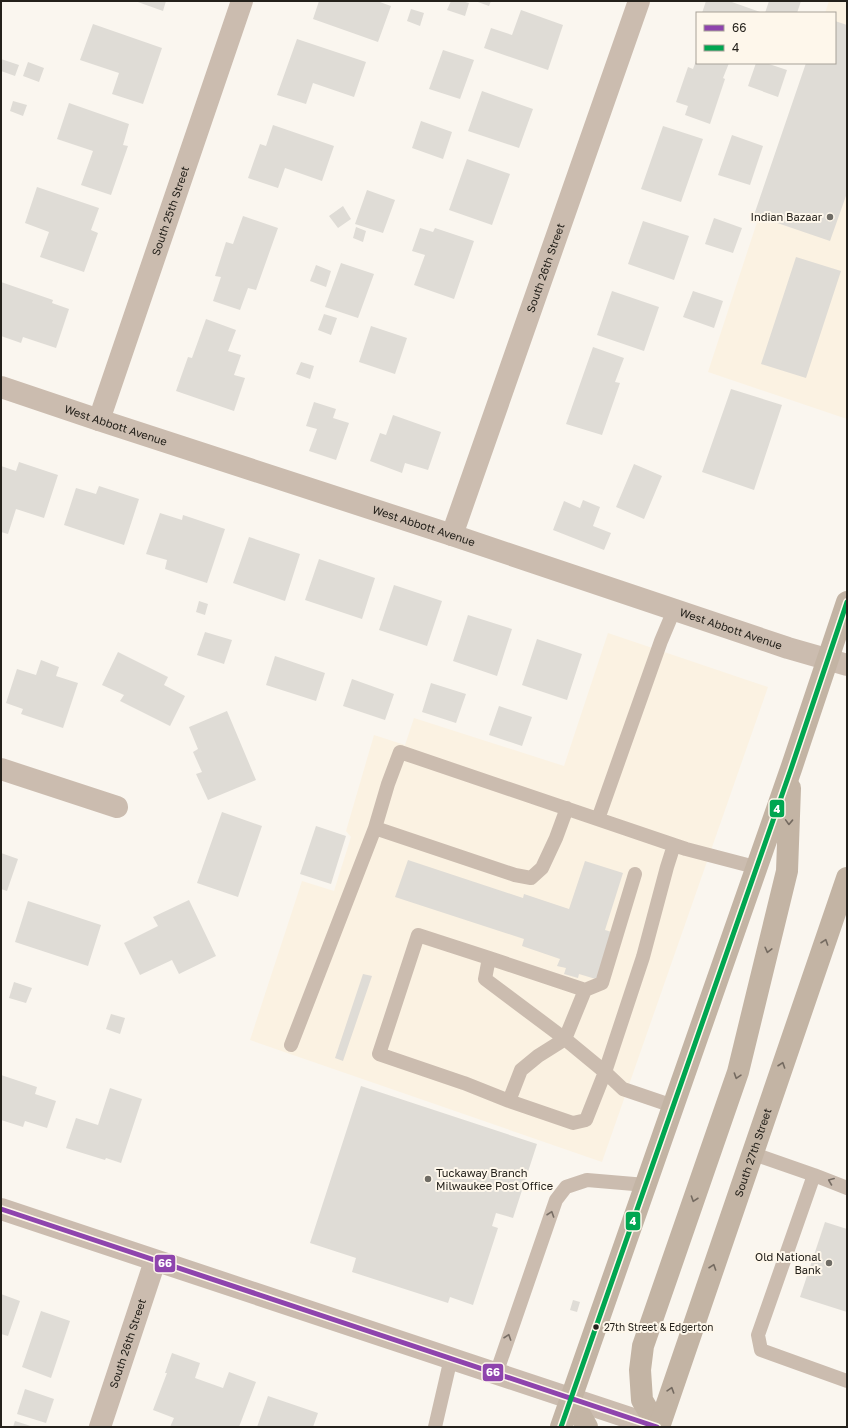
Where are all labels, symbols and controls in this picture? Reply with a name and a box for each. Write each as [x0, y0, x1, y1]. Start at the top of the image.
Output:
legend [696, 12, 836, 64]
text: 66 [732, 20, 747, 35]
text: 4 [732, 40, 739, 55]
street label: South 25th Street [149, 164, 191, 257]
place label: Indian Bazaar [750, 210, 823, 223]
marker: Indian Bazaar [825, 212, 835, 222]
street label: South 26th Street [523, 221, 567, 314]
street label: West Abbott Avenue [63, 402, 169, 448]
street label: West Abbott Avenue [371, 503, 477, 548]
street label: West Abbott Avenue [678, 605, 784, 652]
line badge: 4 [769, 799, 785, 818]
text: 4 [774, 802, 781, 815]
one-way arrow [785, 819, 793, 825]
one-way arrow [820, 938, 828, 945]
one-way arrow [765, 947, 773, 953]
one-way arrow [777, 1061, 786, 1068]
one-way arrow [733, 1072, 741, 1079]
street label: South 27th Street [731, 1106, 774, 1199]
place label: Tuckaway Branch Milwaukee Post Office [436, 1166, 553, 1192]
marker: Tuckaway Branch Milwaukee Post Office [423, 1174, 433, 1184]
one-way arrow [827, 1178, 834, 1186]
one-way arrow [691, 1195, 699, 1202]
one-way arrow [546, 1211, 555, 1218]
line badge: 4 [625, 1211, 641, 1231]
text: 4 [630, 1214, 637, 1227]
place label: Old National Bank [755, 1250, 821, 1276]
line badge: 66 [154, 1254, 176, 1273]
text: 66 [158, 1256, 172, 1269]
marker: Old National Bank [824, 1258, 834, 1268]
one-way arrow [708, 1263, 716, 1270]
street label: South 26th Street [106, 1297, 148, 1390]
place label: 27th Street & Edgerton [604, 1321, 713, 1333]
marker: 27th Street & Edgerton [591, 1322, 601, 1332]
one-way arrow [504, 1333, 512, 1340]
line badge: 66 [482, 1363, 504, 1382]
text: 66 [486, 1365, 500, 1378]
one-way arrow [666, 1387, 674, 1394]

